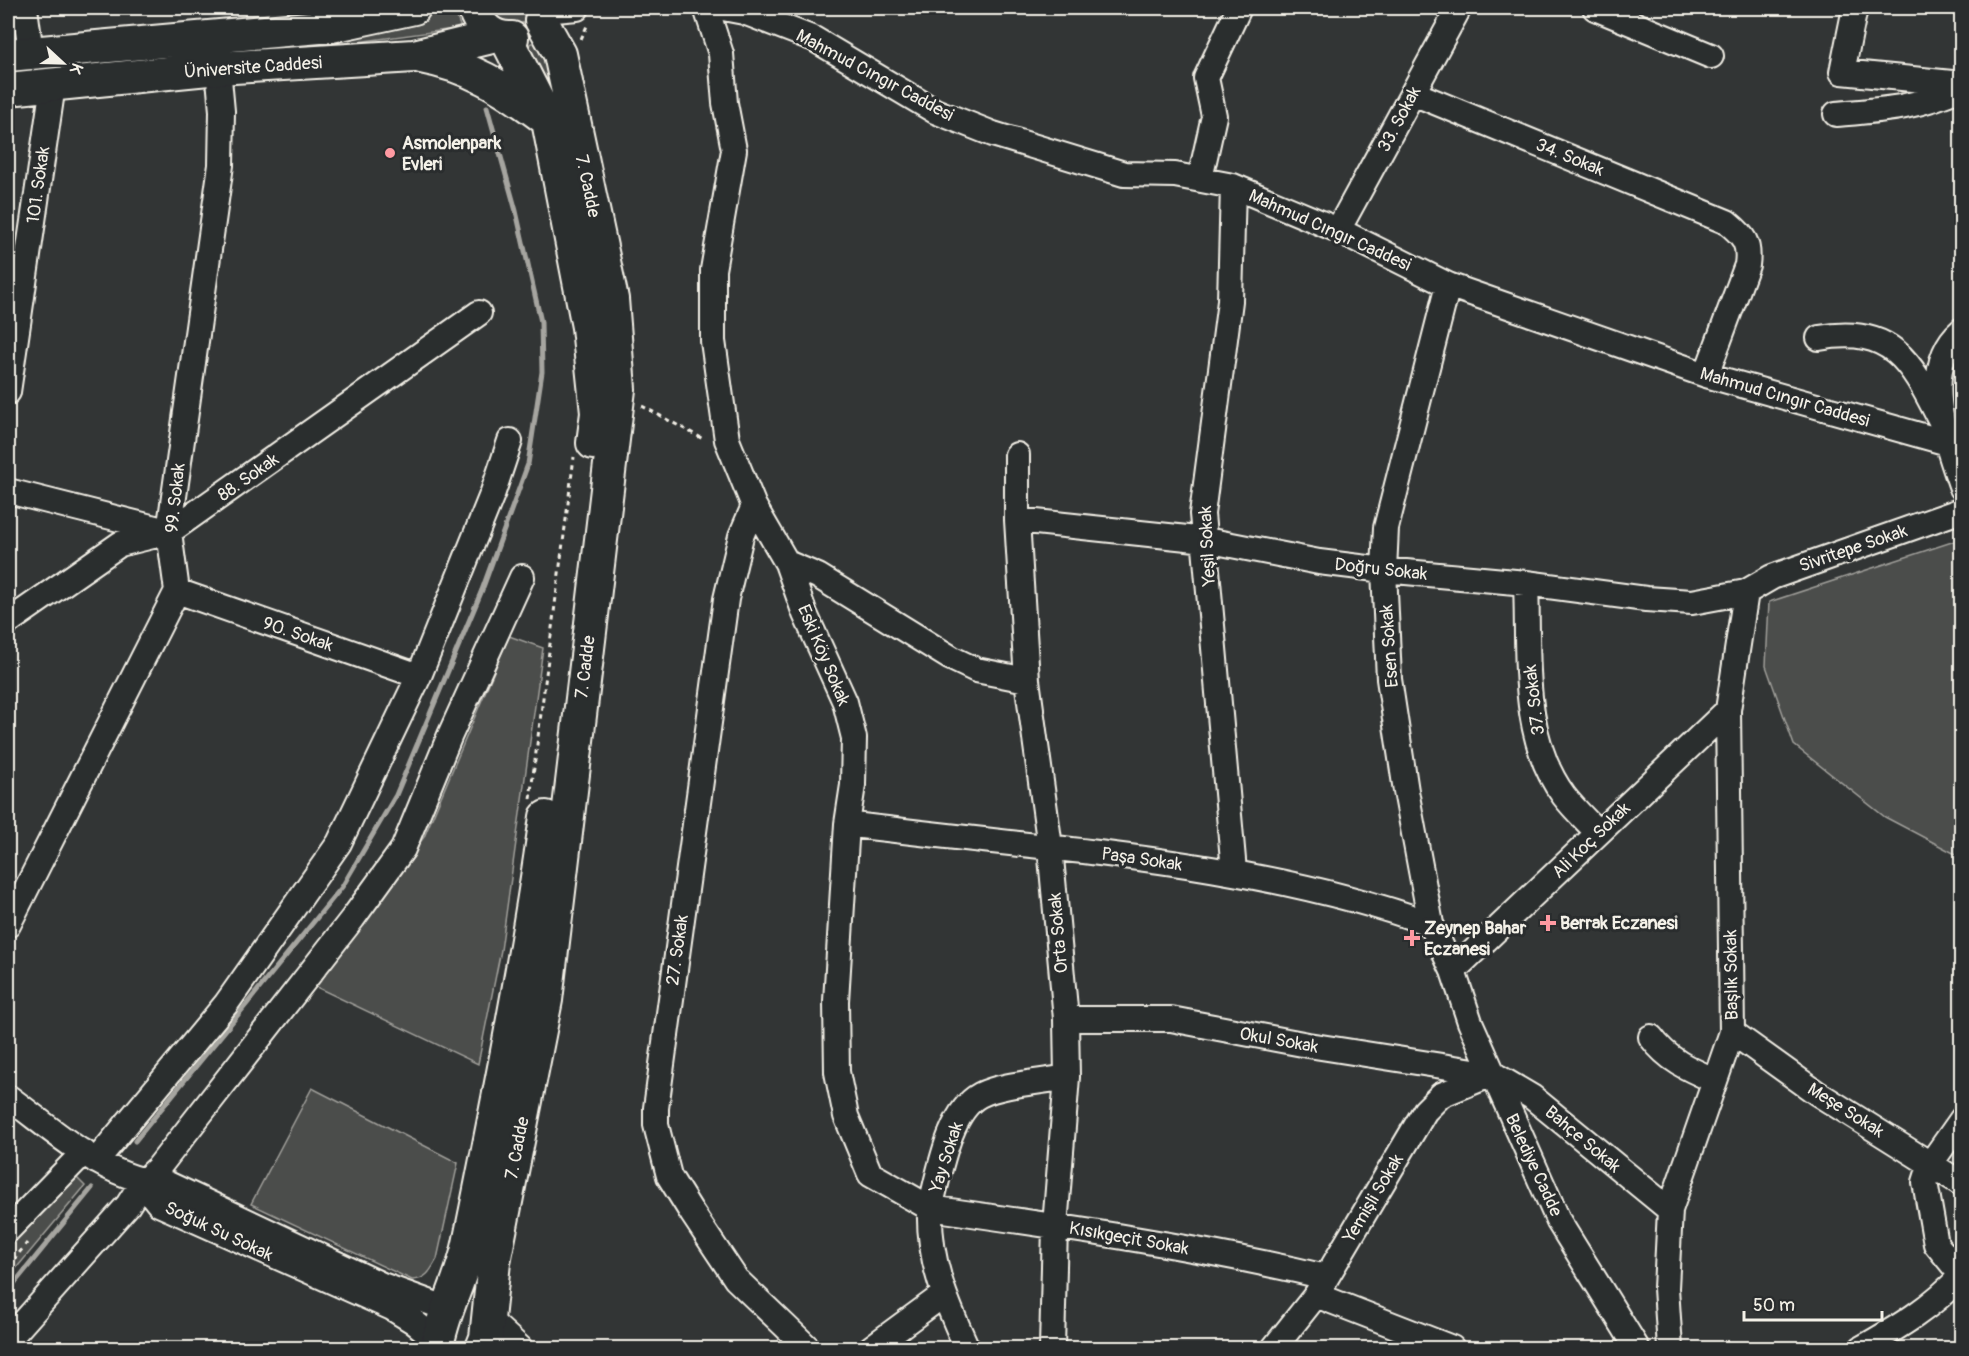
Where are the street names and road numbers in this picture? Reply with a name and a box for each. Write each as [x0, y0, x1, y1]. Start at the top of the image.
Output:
street label: Mahmud Cıngır Caddesi [792, 24, 958, 127]
street label: Üniversite Caddesi [183, 51, 323, 84]
street label: 33. Sokak [1373, 82, 1427, 156]
street label: 34. Sokak [1532, 133, 1608, 182]
street label: 101. Sokak [22, 144, 55, 225]
street label: 7. Cadde [570, 153, 605, 220]
street label: Mahmud Cıngır Caddesi [1245, 184, 1415, 277]
street label: Mahmud Cıngır Caddesi [1697, 362, 1872, 433]
street label: 88. Sokak [213, 448, 284, 507]
street label: 99. Sokak [160, 462, 191, 534]
street label: Yeşil Sokak [1194, 505, 1221, 588]
street label: Sivritepe Sokak [1796, 519, 1911, 578]
street label: Doğru Sokak [1333, 553, 1429, 586]
street label: Eski Köy Sokak [792, 601, 855, 710]
street label: Esen Sokak [1375, 603, 1404, 688]
street label: 90. Sokak [260, 612, 337, 657]
street label: 7. Cadde [570, 634, 601, 700]
street label: 37. Sokak [1519, 663, 1550, 737]
street label: Ali Koç Sokak [1547, 797, 1636, 883]
street label: Paşa Sokak [1100, 842, 1184, 877]
street label: Orta Sokak [1043, 891, 1073, 974]
street label: 27. Sokak [661, 913, 694, 987]
street label: Başlık Sokak [1719, 929, 1744, 1021]
street label: Okul Sokak [1238, 1022, 1321, 1059]
street label: Meşe Sokak [1803, 1078, 1889, 1143]
street label: Bahçe Sokak [1540, 1101, 1626, 1178]
street label: Belediye Cadde [1500, 1110, 1567, 1220]
street label: 7. Cadde [500, 1115, 535, 1181]
street label: Yay Sokak [924, 1118, 969, 1196]
street label: Yemişli Sokak [1337, 1149, 1409, 1248]
street label: Soğuk Su Sokak [161, 1196, 277, 1267]
street label: Kısıkgeçit Sokak [1067, 1217, 1191, 1260]

